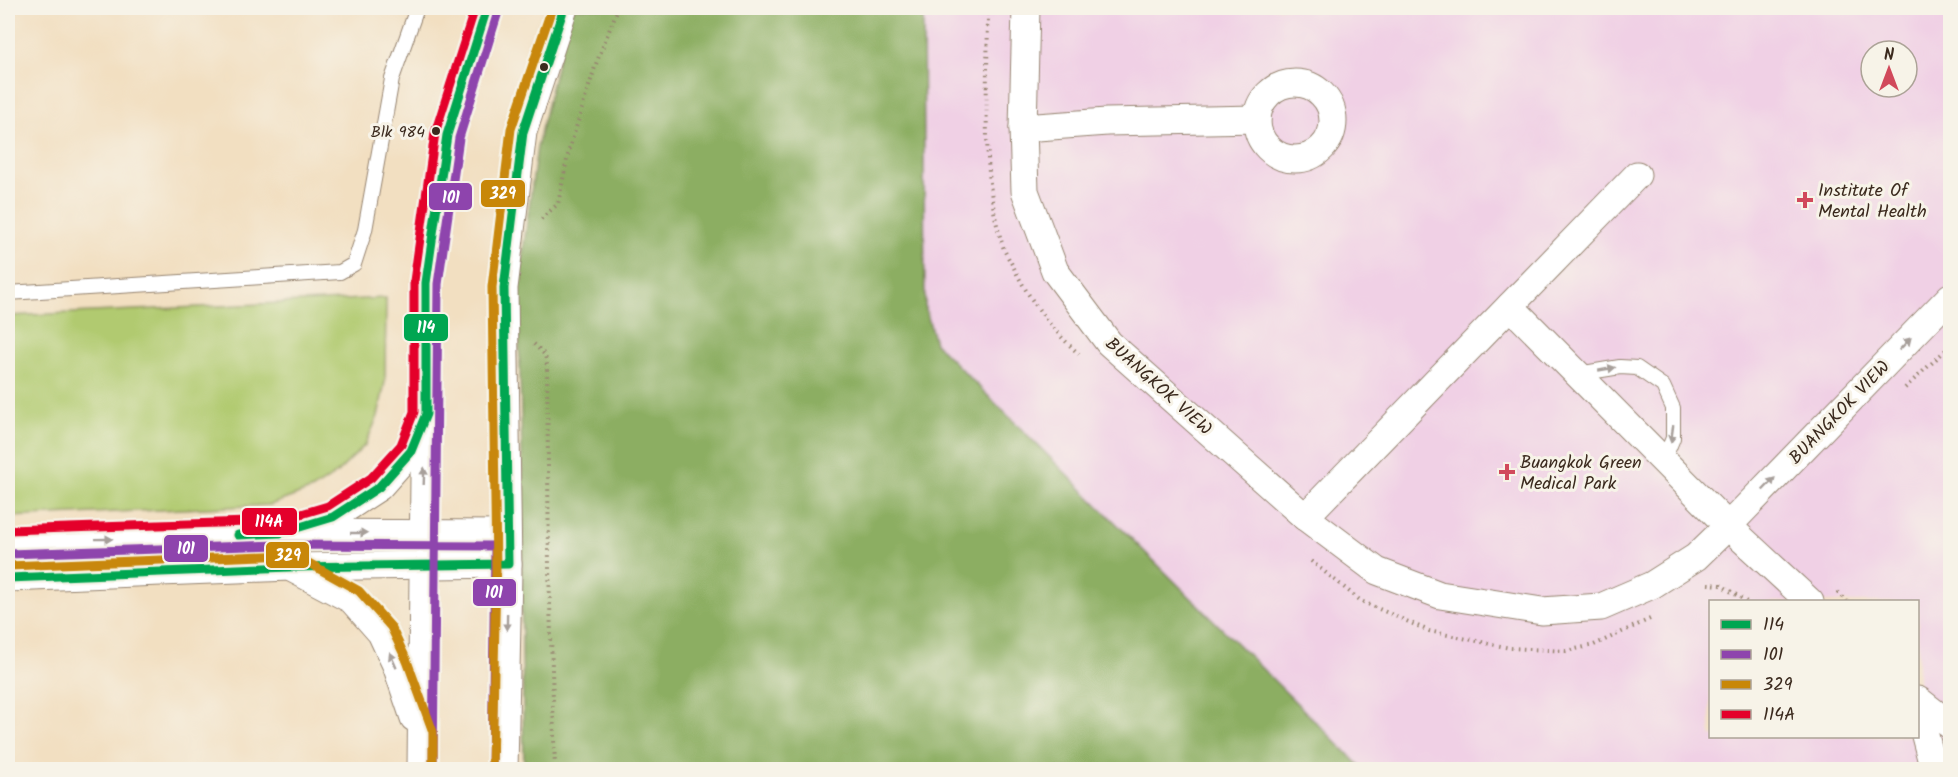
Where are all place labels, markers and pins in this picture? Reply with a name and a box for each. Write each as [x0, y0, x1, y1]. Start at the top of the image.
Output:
unlabelled marker [538, 61, 550, 73]
place label: Blk 984 [371, 120, 425, 145]
marker: Blk 984 [430, 125, 442, 137]
place label: Institute Of Mental Health [1818, 177, 1927, 227]
marker: Institute Of Mental Health [1796, 191, 1814, 209]
place label: Buangkok Green Medical Park [1520, 449, 1642, 499]
marker: Buangkok Green Medical Park [1498, 463, 1516, 481]

